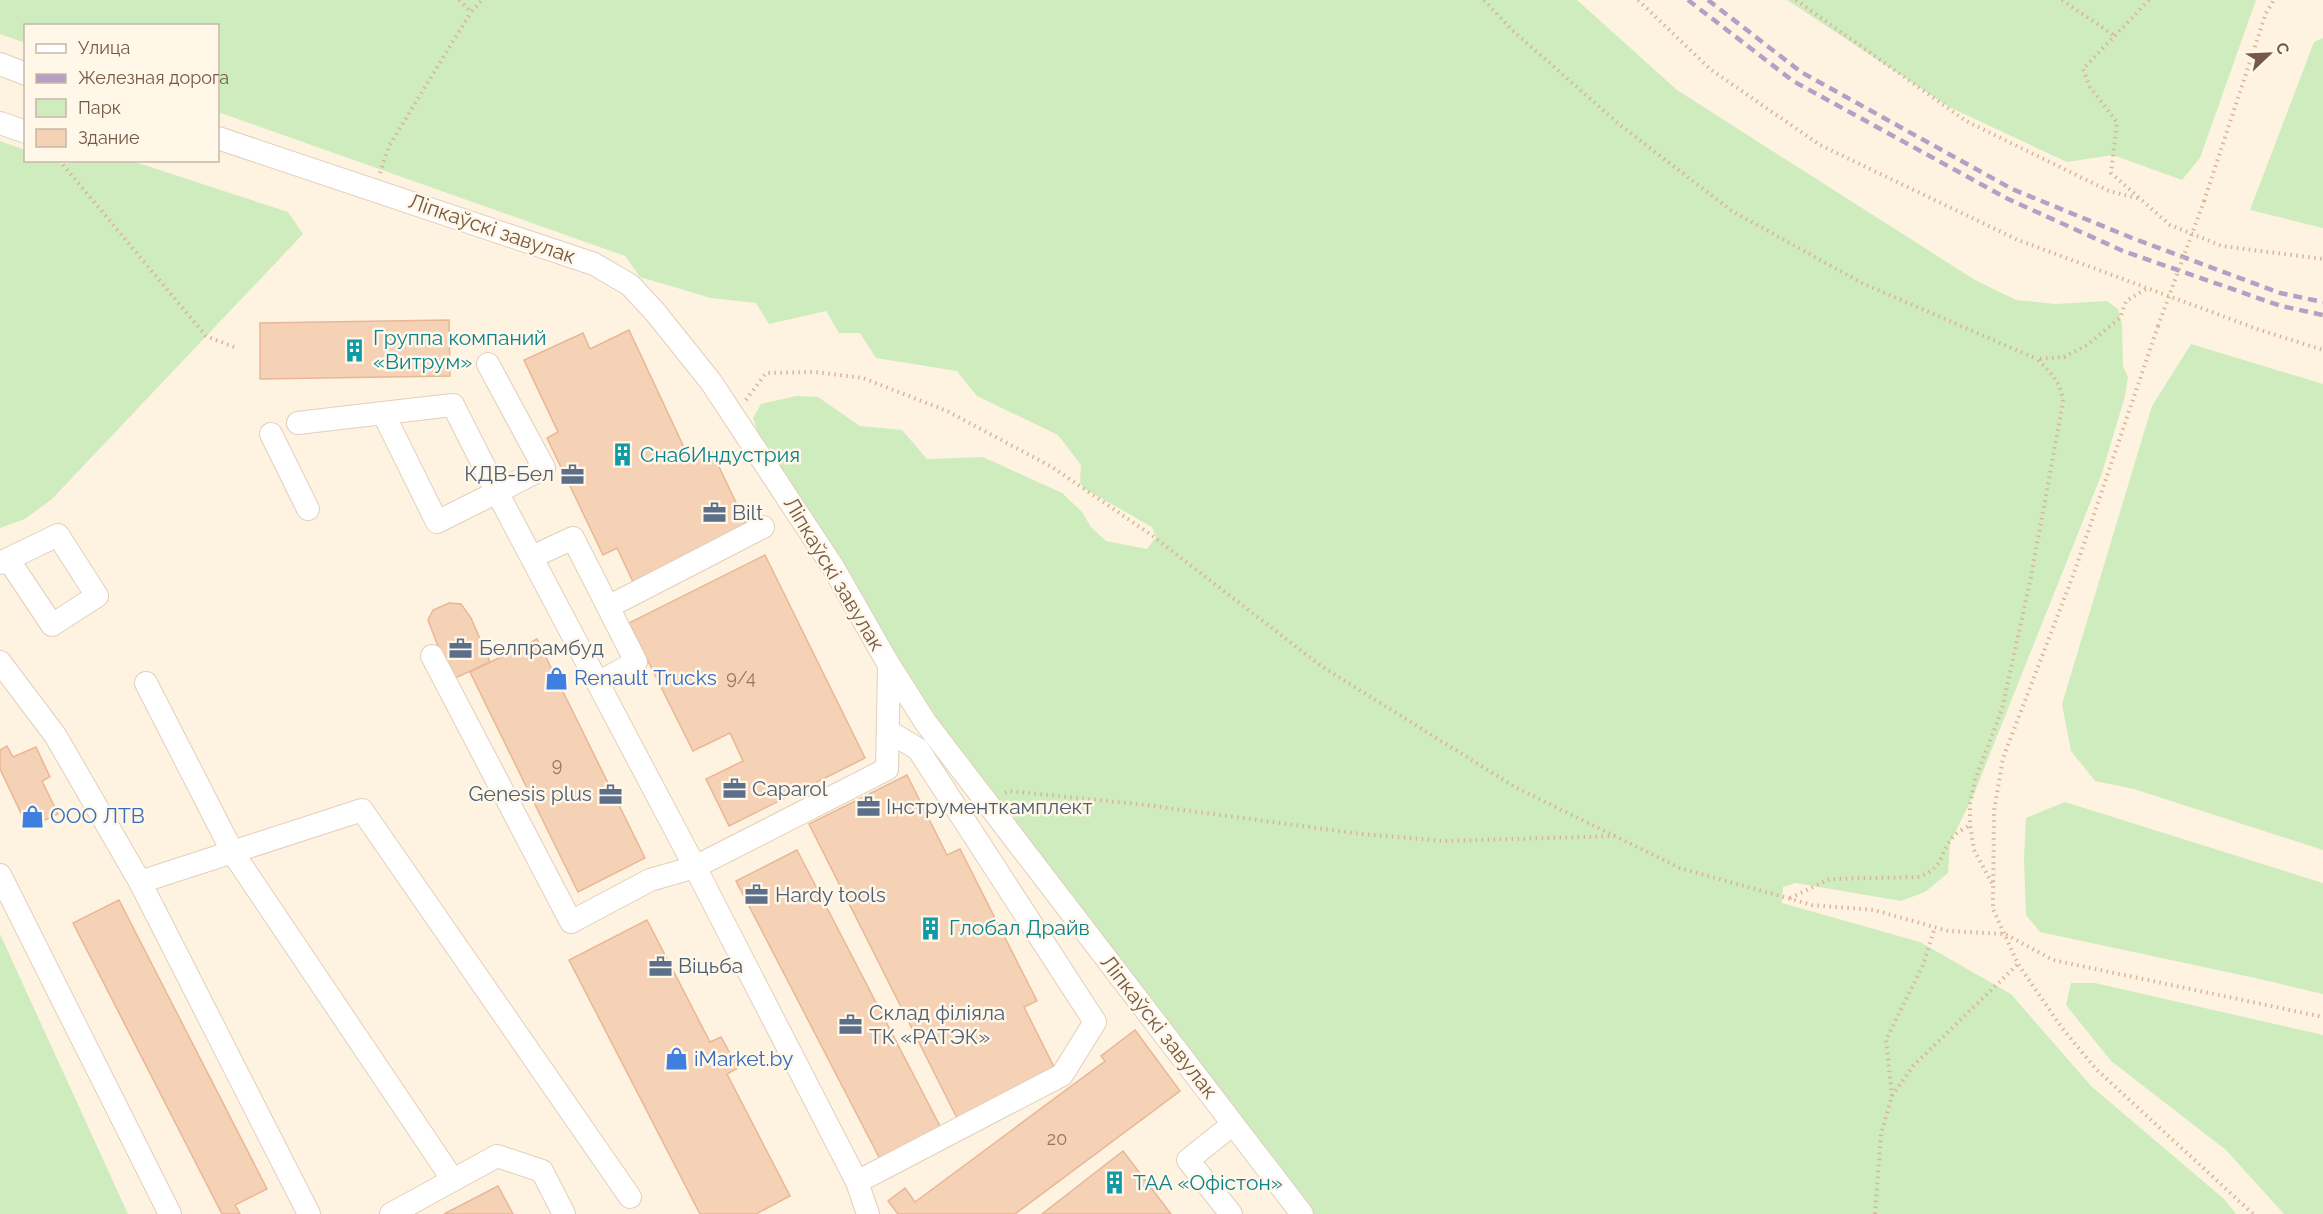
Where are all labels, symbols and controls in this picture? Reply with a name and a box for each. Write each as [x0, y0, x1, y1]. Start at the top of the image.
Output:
legend [24, 24, 219, 162]
north arrow [2239, 24, 2299, 84]
text: Улица [78, 37, 130, 58]
text: С [2271, 40, 2293, 57]
text: Железная дорога [78, 67, 229, 88]
text: Парк [78, 97, 121, 118]
text: Здание [78, 127, 140, 148]
street label: Ліпкаўскі завулак [405, 188, 579, 269]
place label: Группа компаний «Витрум» [373, 325, 547, 374]
building icon: Группа компаний «Витрум» [342, 337, 368, 363]
building icon: СнабИндустрия [609, 442, 635, 468]
place label: СнабИндустрия [640, 442, 800, 467]
place label: КДВ-Бел [464, 461, 554, 486]
office icon: КДВ-Бел [559, 461, 585, 487]
street label: Ліпкаўскі завулак [779, 492, 890, 655]
office icon: Bilt [701, 500, 727, 526]
place label: Bilt [732, 500, 763, 525]
office icon: Белпрамбуд [448, 635, 474, 661]
place label: Белпрамбуд [479, 635, 604, 660]
shop icon: Renault Trucks [543, 665, 569, 691]
place label: Renault Trucks [574, 665, 717, 690]
house number: 9/4 [726, 667, 756, 688]
house number: 9 [552, 754, 562, 775]
office icon: Caparol [721, 776, 747, 802]
place label: Caparol [752, 776, 828, 801]
place label: Genesis plus [469, 781, 592, 806]
office icon: Genesis plus [597, 781, 623, 807]
office icon: Інструменткамплект [855, 794, 881, 820]
place label: Інструменткамплект [886, 794, 1092, 819]
shop icon: ООО ЛТВ [19, 803, 45, 829]
place label: ООО ЛТВ [50, 803, 145, 828]
office icon: Hardy tools [744, 882, 770, 908]
place label: Hardy tools [775, 882, 886, 907]
building icon: Глобал Драйв [918, 915, 944, 941]
place label: Глобал Драйв [949, 915, 1090, 940]
street label: Ліпкаўскі завулак [1096, 950, 1223, 1103]
office icon: Віцьба [647, 953, 673, 979]
place label: Віцьба [678, 953, 743, 978]
place label: Склад філіяла ТК «РАТЭК» [869, 1000, 1005, 1049]
office icon: Склад філіяла ТК «РАТЭК» [838, 1012, 864, 1038]
shop icon: iMarket.by [663, 1046, 689, 1072]
place label: iMarket.by [694, 1046, 793, 1071]
house number: 20 [1047, 1128, 1067, 1149]
building icon: ТАА «Офістон» [1102, 1170, 1128, 1196]
place label: ТАА «Офістон» [1133, 1170, 1283, 1195]

